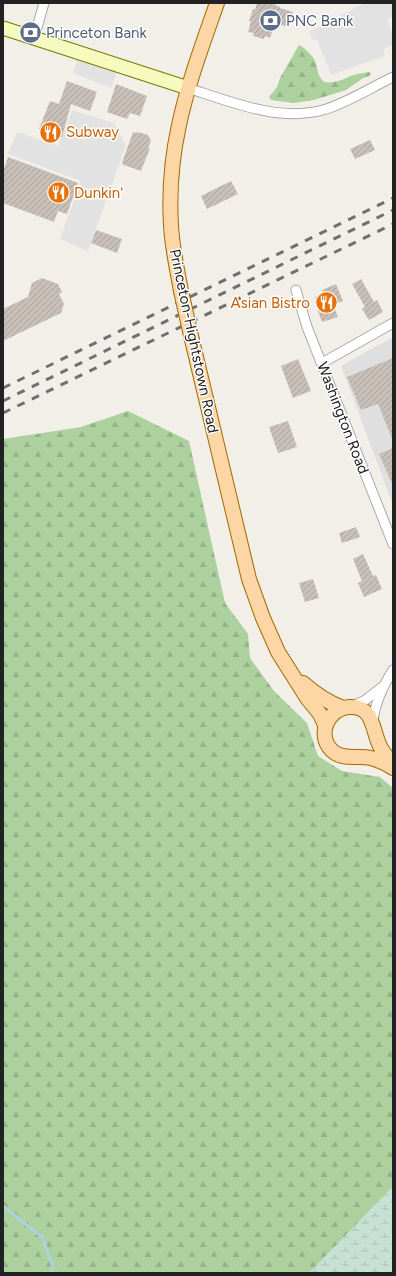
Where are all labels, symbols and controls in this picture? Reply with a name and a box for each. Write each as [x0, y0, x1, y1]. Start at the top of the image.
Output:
bank icon: PNC Bank [257, 8, 283, 34]
place label: PNC Bank [286, 12, 354, 30]
bank icon: Princeton Bank [18, 20, 44, 46]
place label: Princeton Bank [46, 24, 147, 42]
restaurant icon: Subway [38, 119, 64, 145]
place label: Subway [66, 123, 119, 141]
restaurant icon: Dunkin' [46, 180, 72, 206]
place label: Dunkin' [74, 184, 123, 202]
street label: Princeton-Hightstown Road [166, 247, 222, 435]
restaurant icon: Asian Bistro [313, 290, 339, 316]
place label: Asian Bistro [231, 294, 310, 312]
street label: Washington Road [313, 360, 373, 476]

